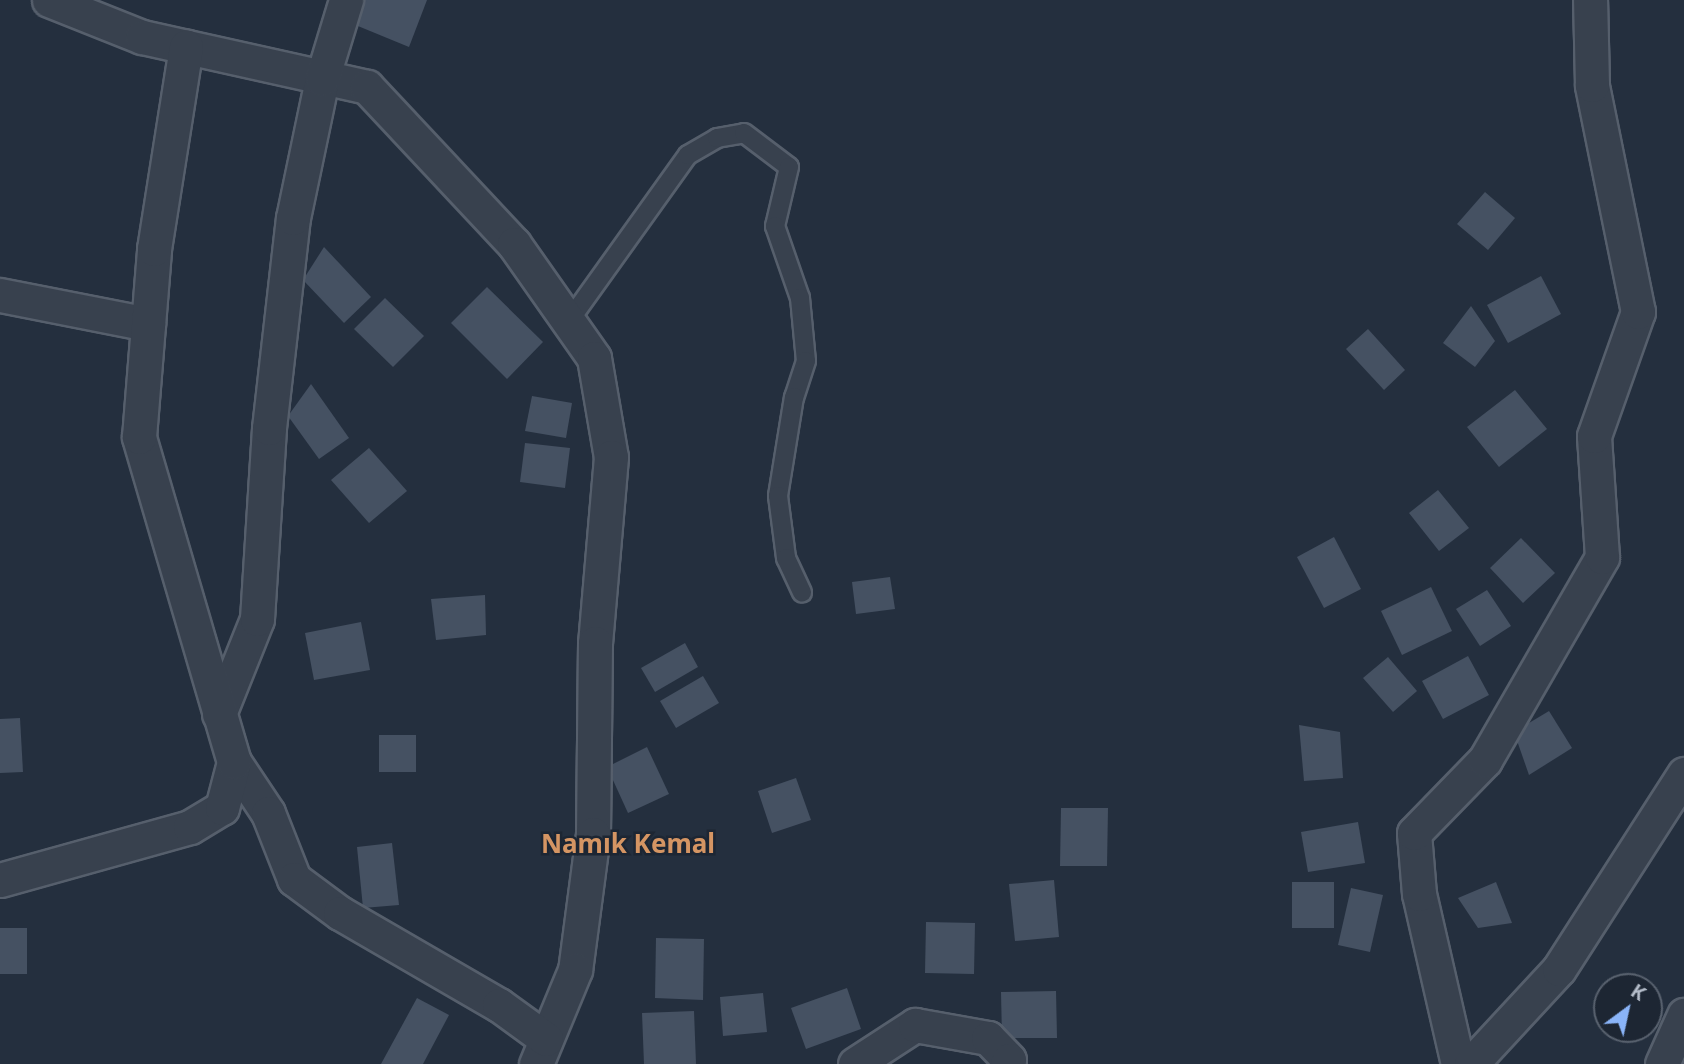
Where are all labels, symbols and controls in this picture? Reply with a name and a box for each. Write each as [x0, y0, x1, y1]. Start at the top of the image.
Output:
district label: Namık Kemal [541, 828, 715, 860]
north arrow [1593, 973, 1663, 1043]
text: K [1626, 978, 1651, 1006]

